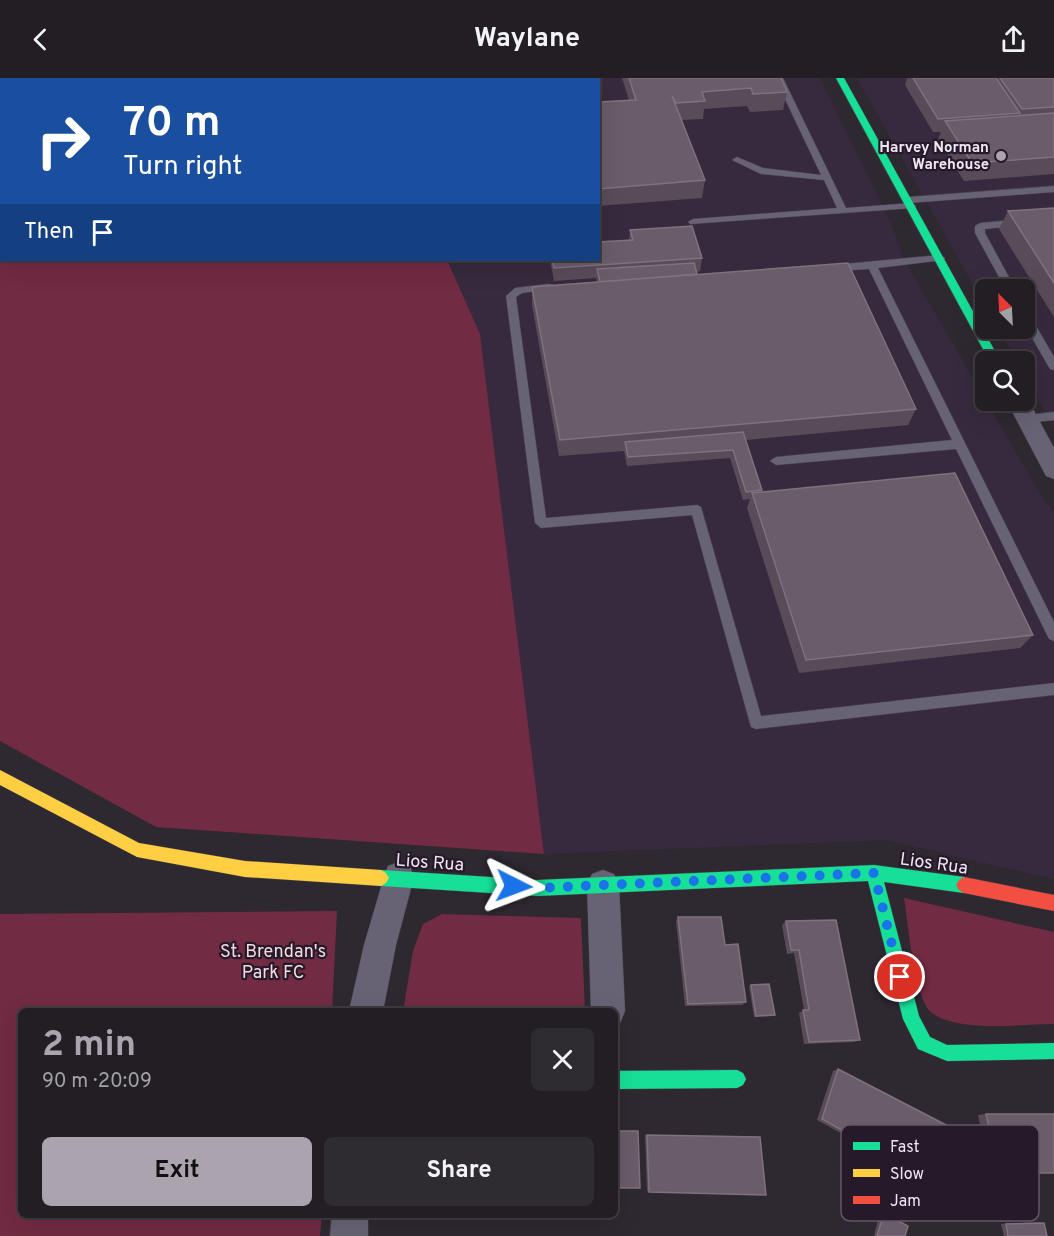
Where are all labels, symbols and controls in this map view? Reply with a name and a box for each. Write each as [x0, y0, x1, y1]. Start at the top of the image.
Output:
text: Waylane [474, 22, 580, 56]
icon: back [24, 23, 57, 56]
icon: share [997, 23, 1030, 56]
text: 70 m [123, 98, 221, 151]
icon: right [24, 102, 102, 180]
place label: Harvey Norman Warehouse [879, 139, 989, 175]
marker: Harvey Norman Warehouse [994, 149, 1008, 163]
text: Turn right [123, 150, 242, 184]
icon: arrive [86, 216, 119, 249]
text: Then [24, 219, 74, 246]
north arrow [975, 279, 1035, 339]
map controls [975, 279, 1035, 411]
button: search [975, 351, 1035, 411]
street label: Lios Rua [898, 848, 969, 881]
street label: Lios Rua [395, 850, 465, 877]
position arrow [482, 854, 546, 918]
park label: St. Brendan's Park FC [220, 941, 326, 985]
pin [874, 951, 925, 1002]
icon: arrive [883, 960, 916, 993]
text: 2 min [42, 1023, 136, 1069]
button: close [531, 1028, 594, 1091]
text: 90 m · 20:09 [42, 1069, 152, 1095]
legend [841, 1125, 1039, 1221]
button: Exit [42, 1137, 312, 1206]
button: Share [324, 1137, 594, 1206]
text: Fast [890, 1138, 920, 1158]
text: Slow [890, 1165, 924, 1185]
text: Jam [890, 1192, 921, 1212]

